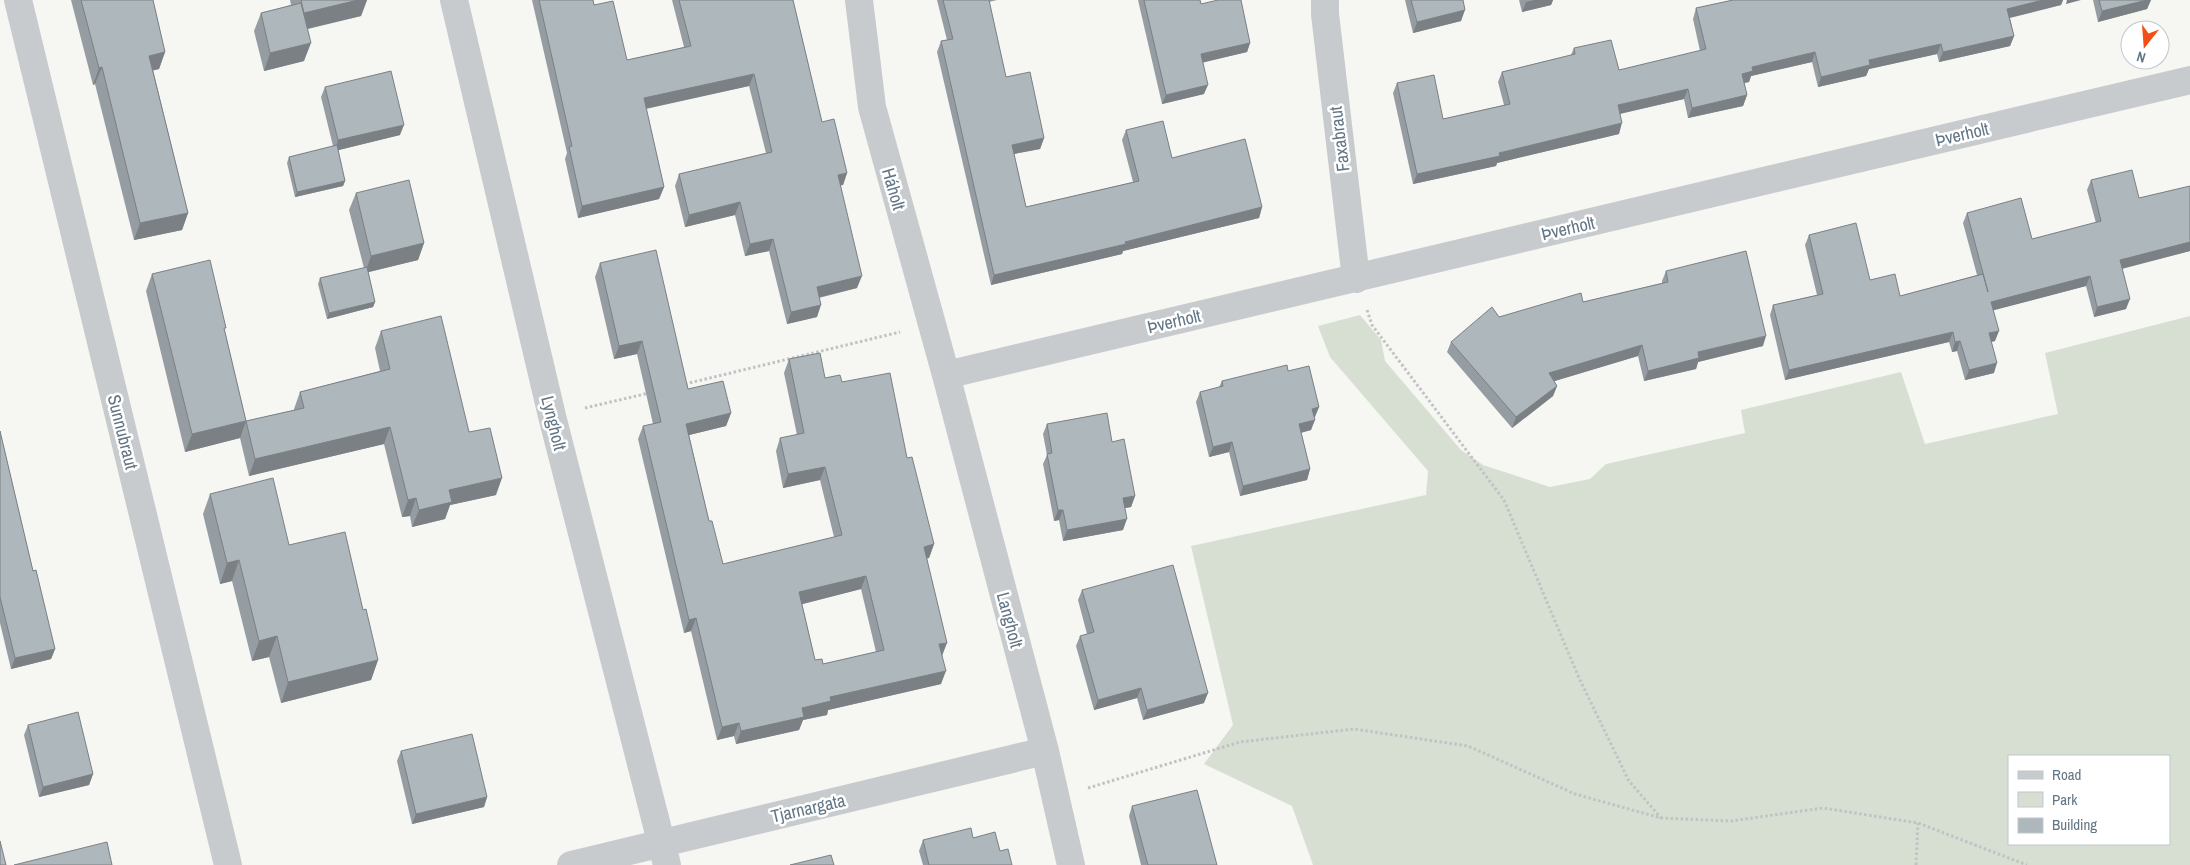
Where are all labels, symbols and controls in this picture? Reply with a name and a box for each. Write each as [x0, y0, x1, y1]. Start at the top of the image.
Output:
north arrow [2120, 20, 2170, 70]
text: N [2135, 48, 2148, 67]
street label: Faxabraut [1323, 105, 1355, 173]
street label: Þverholt [1933, 116, 1991, 152]
street label: Háholt [876, 165, 912, 213]
street label: Þverholt [1539, 210, 1597, 246]
street label: Þverholt [1145, 303, 1203, 339]
street label: Sunnubraut [102, 392, 144, 472]
street label: Lyngholt [535, 393, 573, 453]
street label: Langholt [991, 589, 1029, 651]
legend [2008, 755, 2170, 845]
text: Road [2052, 764, 2081, 785]
street label: Tjarnargata [768, 787, 848, 829]
text: Park [2052, 789, 2078, 810]
text: Building [2052, 814, 2097, 835]

